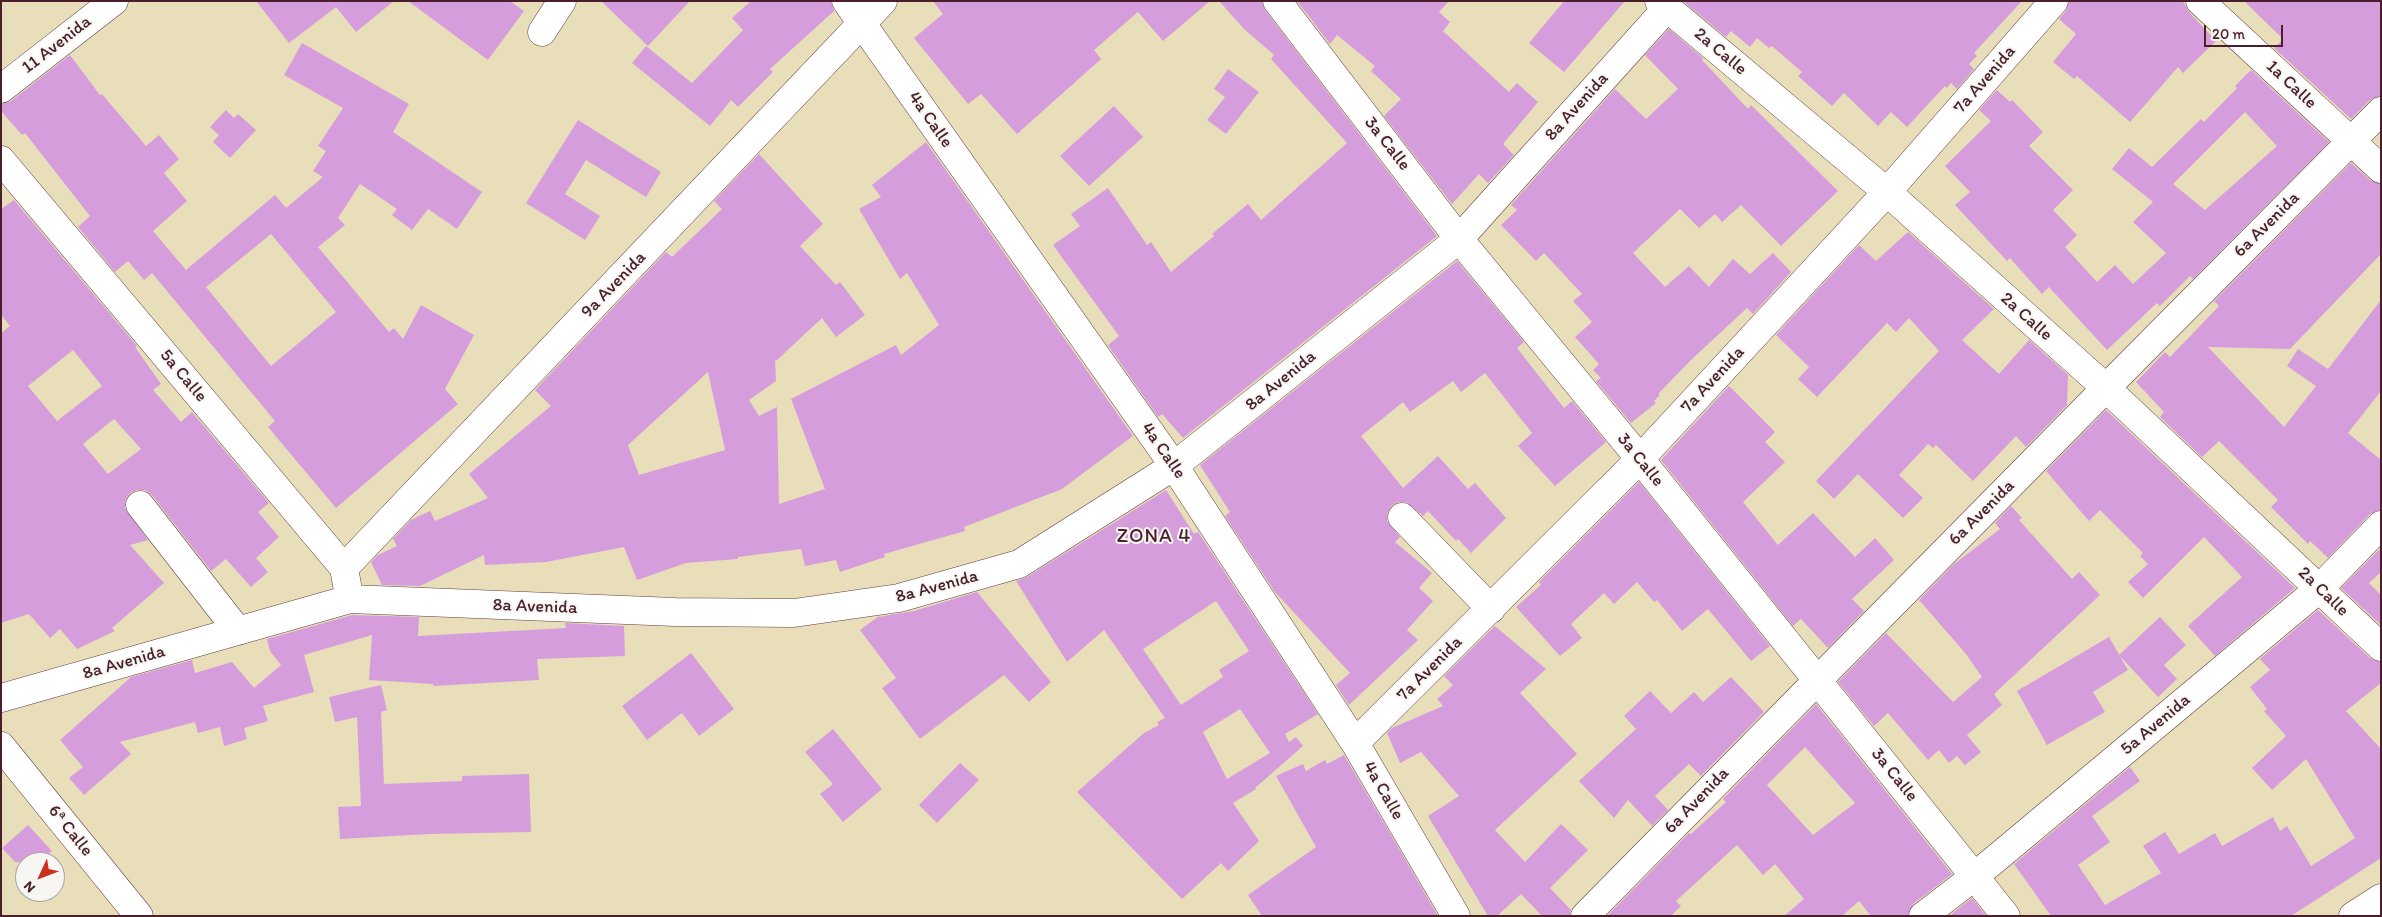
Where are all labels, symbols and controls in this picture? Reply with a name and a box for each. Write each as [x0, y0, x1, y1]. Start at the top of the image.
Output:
street label: 11 Avenida [18, 11, 96, 79]
scale bar [2207, 15, 2286, 47]
street label: 2a Calle [1689, 24, 1751, 80]
text: 20 m [2212, 25, 2245, 43]
street label: 7a Avenida [1949, 41, 2021, 119]
street label: 1a Calle [2261, 56, 2321, 114]
street label: 8a Avenida [1541, 68, 1613, 146]
street label: 4a Calle [903, 88, 957, 152]
street label: 3a Calle [1359, 113, 1415, 175]
street label: 6a Avenida [2229, 187, 2305, 263]
street label: 9a Avenida [577, 247, 651, 323]
street label: 2a Calle [1996, 288, 2056, 346]
street label: 7a Avenida [1676, 342, 1750, 418]
street label: 5a Calle [155, 345, 211, 407]
street label: 8a Avenida [1241, 346, 1321, 416]
street label: 4a Calle [1136, 419, 1190, 483]
street label: 3a Calle [1612, 429, 1668, 491]
street label: 6a Avenida [1944, 475, 2020, 551]
district label: ZONA 4 [1116, 525, 1192, 549]
street label: 2a Calle [2293, 562, 2353, 622]
street label: 8a Avenida [893, 566, 981, 608]
street label: 8a Avenida [492, 595, 578, 619]
street label: 7a Avenida [1393, 632, 1467, 706]
street label: 8a Avenida [80, 641, 168, 685]
street label: 5a Avenida [2117, 690, 2195, 760]
street label: 3a Calle [1866, 744, 1922, 806]
street label: 4a Calle [1358, 758, 1408, 824]
street label: 6a Avenida [1660, 763, 1734, 839]
street label: 6ª Calle [43, 801, 97, 861]
north arrow [15, 852, 65, 902]
text: N [20, 878, 39, 896]

